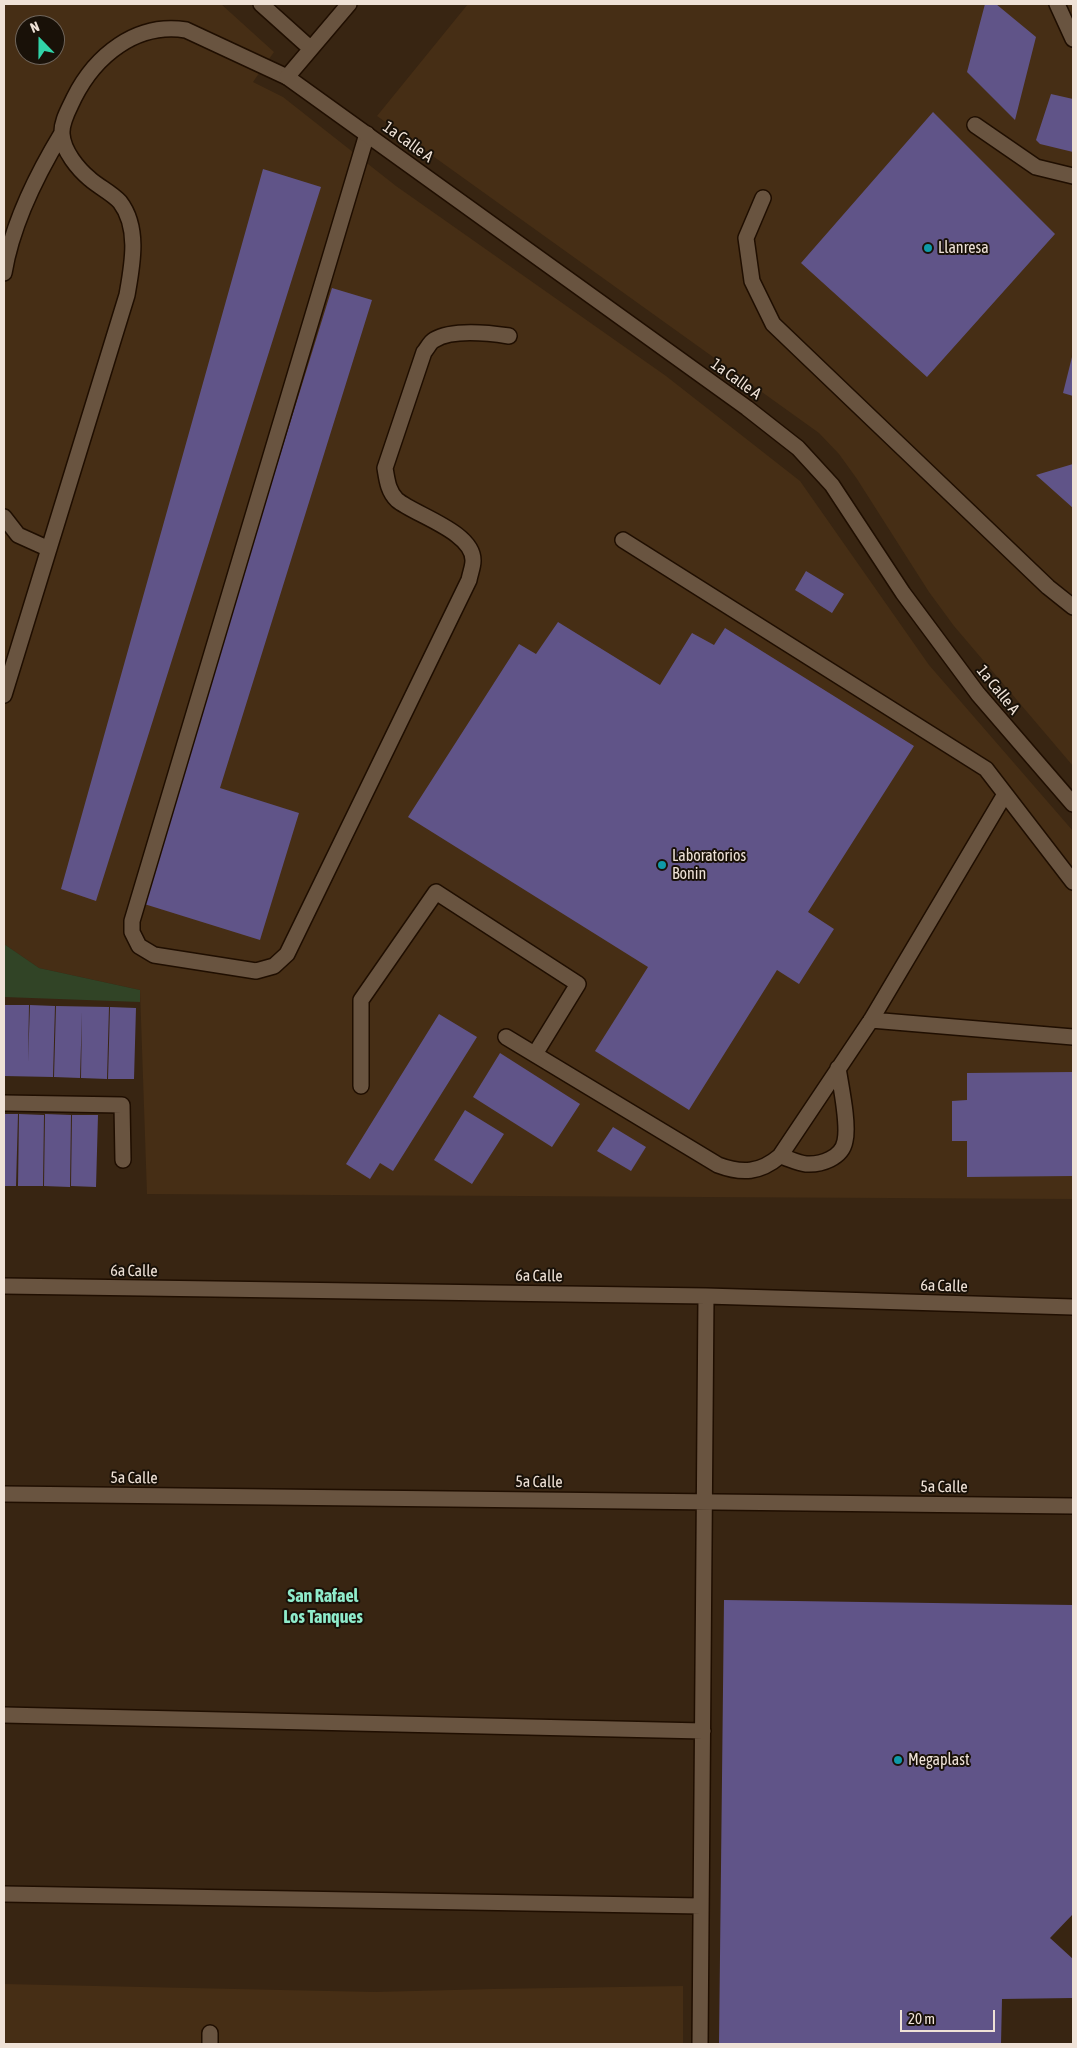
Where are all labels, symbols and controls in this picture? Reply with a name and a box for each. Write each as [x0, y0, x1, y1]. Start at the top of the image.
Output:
north arrow [15, 15, 65, 65]
text: N [28, 18, 42, 36]
street label: 1a Calle A [379, 117, 437, 167]
place label: Llanresa [938, 238, 989, 258]
marker: Llanresa [922, 242, 934, 254]
street label: 1a Calle A [707, 354, 765, 404]
street label: 1a Calle A [972, 662, 1024, 718]
place label: Laboratorios Bonin [672, 846, 746, 884]
marker: Laboratorios Bonin [656, 859, 668, 871]
street label: 6a Calle [110, 1261, 158, 1281]
street label: 6a Calle [515, 1266, 563, 1286]
street label: 6a Calle [920, 1276, 968, 1296]
street label: 5a Calle [110, 1468, 158, 1488]
street label: 5a Calle [515, 1472, 563, 1492]
street label: 5a Calle [920, 1477, 968, 1497]
district label: San Rafael Los Tanques [283, 1585, 363, 1628]
place label: Megaplast [908, 1750, 970, 1770]
marker: Megaplast [892, 1754, 904, 1766]
scale bar [902, 2000, 997, 2032]
text: 20 m [908, 2010, 935, 2027]

